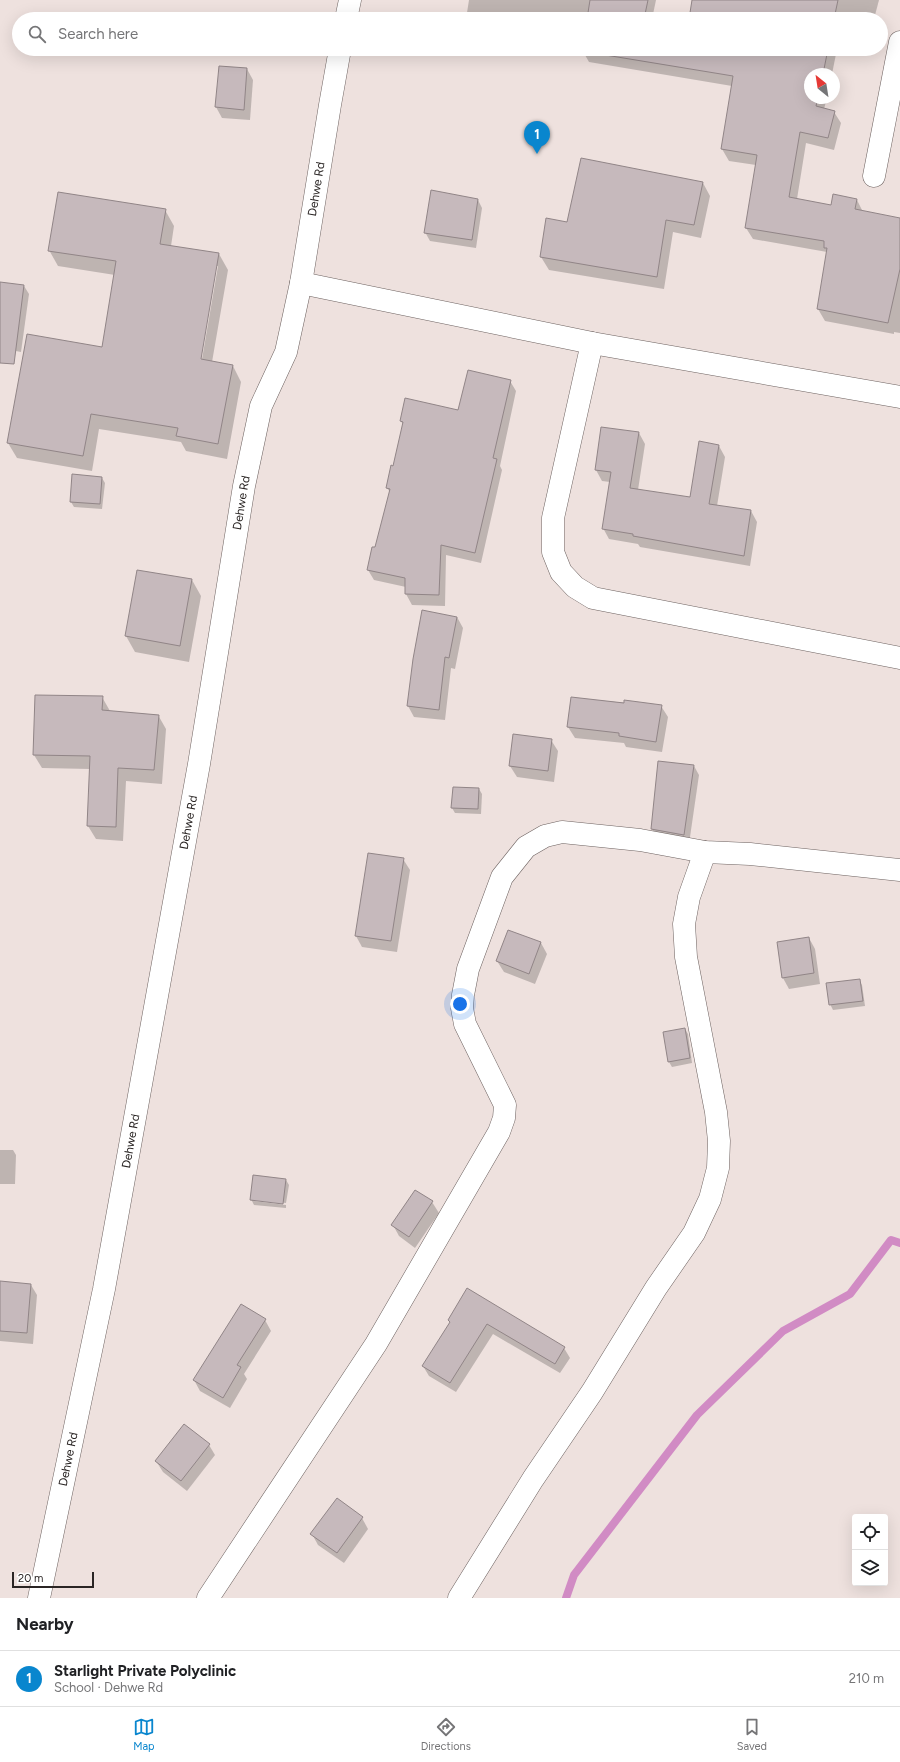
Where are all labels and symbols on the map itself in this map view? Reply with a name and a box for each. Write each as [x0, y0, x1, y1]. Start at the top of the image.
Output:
north arrow [804, 68, 840, 104]
pin: 1 [524, 121, 550, 154]
street label: Dehwe Rd [305, 161, 328, 217]
street label: Dehwe Rd [230, 474, 253, 531]
street label: Dehwe Rd [177, 794, 200, 851]
your location [450, 994, 470, 1014]
street label: Dehwe Rd [119, 1113, 143, 1169]
street label: Dehwe Rd [56, 1431, 81, 1487]
scale bar [12, 1570, 94, 1589]

